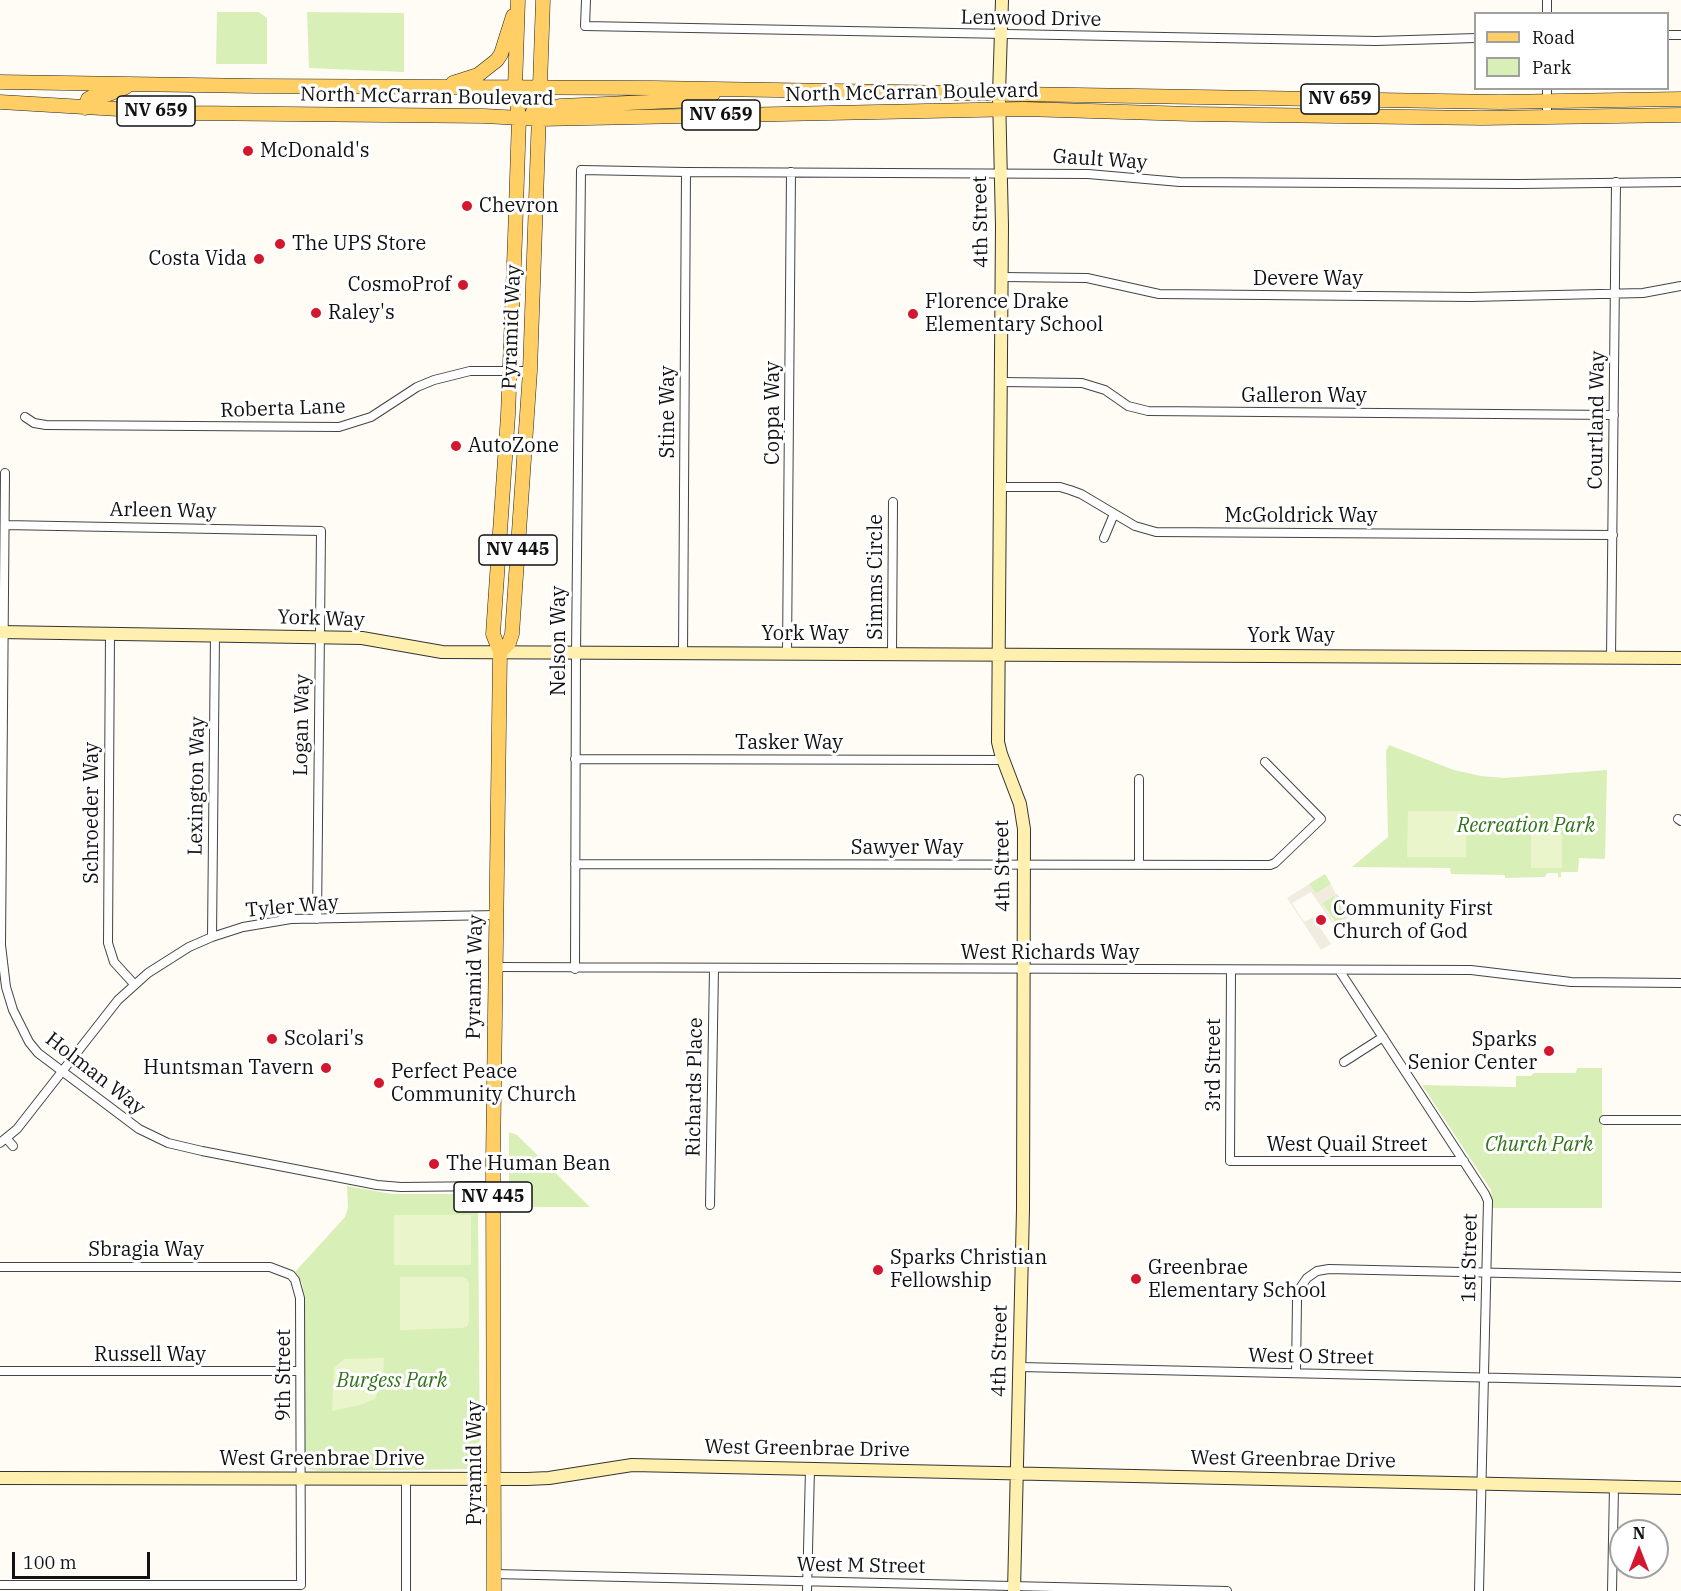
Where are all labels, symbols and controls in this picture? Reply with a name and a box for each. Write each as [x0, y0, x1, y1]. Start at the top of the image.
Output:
street label: Lenwood Drive [960, 6, 1102, 32]
legend [1474, 12, 1669, 90]
text: Road [1532, 26, 1575, 49]
text: Park [1532, 56, 1571, 79]
street label: North McCarran Boulevard [785, 79, 1039, 107]
street label: North McCarran Boulevard [300, 83, 554, 111]
road number: NV 659 [1301, 84, 1379, 114]
road number: NV 659 [117, 96, 195, 126]
road number: NV 659 [682, 100, 760, 130]
place label: McDonald's [260, 139, 370, 163]
marker: McDonald's [241, 144, 255, 158]
street label: Gault Way [1052, 145, 1148, 175]
street label: 4th Street [968, 176, 994, 268]
place label: Chevron [479, 194, 559, 218]
marker: Chevron [460, 199, 474, 213]
place label: The UPS Store [292, 232, 426, 256]
marker: The UPS Store [273, 237, 287, 251]
place label: Costa Vida [148, 247, 247, 271]
marker: Costa Vida [252, 252, 266, 266]
street label: Pyramid Way [498, 264, 526, 390]
street label: Devere Way [1253, 267, 1363, 291]
place label: CosmoProf [348, 273, 451, 297]
marker: CosmoProf [456, 278, 470, 292]
place label: Florence Drake Elementary School [925, 290, 1103, 337]
place label: Raley's [328, 301, 395, 325]
marker: Raley's [309, 306, 323, 320]
marker: Florence Drake Elementary School [906, 307, 920, 321]
street label: Courtland Way [1584, 350, 1610, 490]
street label: Coppa Way [761, 361, 785, 465]
street label: Stine Way [656, 366, 680, 458]
street label: Galleron Way [1241, 384, 1367, 408]
street label: Roberta Lane [220, 395, 346, 423]
place label: AutoZone [468, 434, 559, 458]
marker: AutoZone [449, 439, 463, 453]
street label: Arleen Way [109, 498, 217, 524]
street label: McGoldrick Way [1225, 504, 1377, 528]
street label: Simms Circle [864, 514, 888, 640]
road number: NV 445 [479, 535, 557, 565]
street label: Nelson Way [547, 586, 571, 696]
street label: York Way [277, 605, 365, 633]
street label: York Way [761, 622, 849, 646]
street label: York Way [1247, 624, 1335, 648]
street label: Logan Way [289, 674, 315, 776]
street label: Lexington Way [184, 716, 210, 856]
street label: Tasker Way [735, 731, 843, 755]
street label: Schroeder Way [80, 742, 104, 884]
park label: Recreation Park [1457, 814, 1595, 838]
street label: 4th Street [990, 820, 1016, 912]
street label: Sawyer Way [851, 836, 963, 860]
street label: Tyler Way [244, 891, 340, 923]
place label: Community First Church of God [1333, 897, 1493, 944]
marker: Community First Church of God [1314, 913, 1328, 927]
street label: Pyramid Way [462, 914, 488, 1040]
street label: West Richards Way [961, 941, 1139, 965]
street label: Richards Place [682, 1017, 708, 1157]
street label: 3rd Street [1202, 1018, 1226, 1112]
place label: Scolari's [284, 1027, 364, 1051]
street label: Holman Way [40, 1028, 150, 1120]
place label: Sparks Senior Center [1408, 1028, 1537, 1075]
marker: Scolari's [265, 1032, 279, 1046]
marker: Sparks Senior Center [1542, 1044, 1556, 1058]
place label: Huntsman Tavern [143, 1056, 314, 1080]
place label: Perfect Peace Community Church [391, 1060, 577, 1107]
marker: Huntsman Tavern [319, 1061, 333, 1075]
marker: Perfect Peace Community Church [372, 1076, 386, 1090]
street label: West Quail Street [1266, 1133, 1428, 1157]
park label: Church Park [1485, 1133, 1593, 1157]
place label: The Human Bean [446, 1152, 610, 1176]
marker: The Human Bean [427, 1157, 441, 1171]
road number: NV 445 [454, 1182, 532, 1212]
street label: 1st Street [1457, 1213, 1483, 1303]
street label: Sbragia Way [88, 1238, 204, 1262]
place label: Sparks Christian Fellowship [890, 1246, 1047, 1293]
place label: Greenbrae Elementary School [1148, 1256, 1326, 1303]
marker: Sparks Christian Fellowship [871, 1263, 885, 1277]
marker: Greenbrae Elementary School [1129, 1272, 1143, 1286]
street label: 4th Street [987, 1305, 1013, 1397]
street label: 9th Street [272, 1329, 296, 1421]
street label: Russell Way [94, 1343, 206, 1367]
street label: West O Street [1248, 1344, 1374, 1370]
park label: Burgess Park [337, 1369, 447, 1393]
street label: Pyramid Way [463, 1401, 487, 1525]
street label: West Greenbrae Drive [704, 1435, 910, 1463]
street label: West Greenbrae Drive [1190, 1446, 1396, 1474]
street label: West Greenbrae Drive [219, 1447, 425, 1471]
north arrow [1609, 1519, 1669, 1579]
text: N [1633, 1523, 1645, 1543]
scale bar [15, 1540, 153, 1578]
text: 100 m [23, 1551, 77, 1574]
street label: West M Street [796, 1553, 926, 1579]

